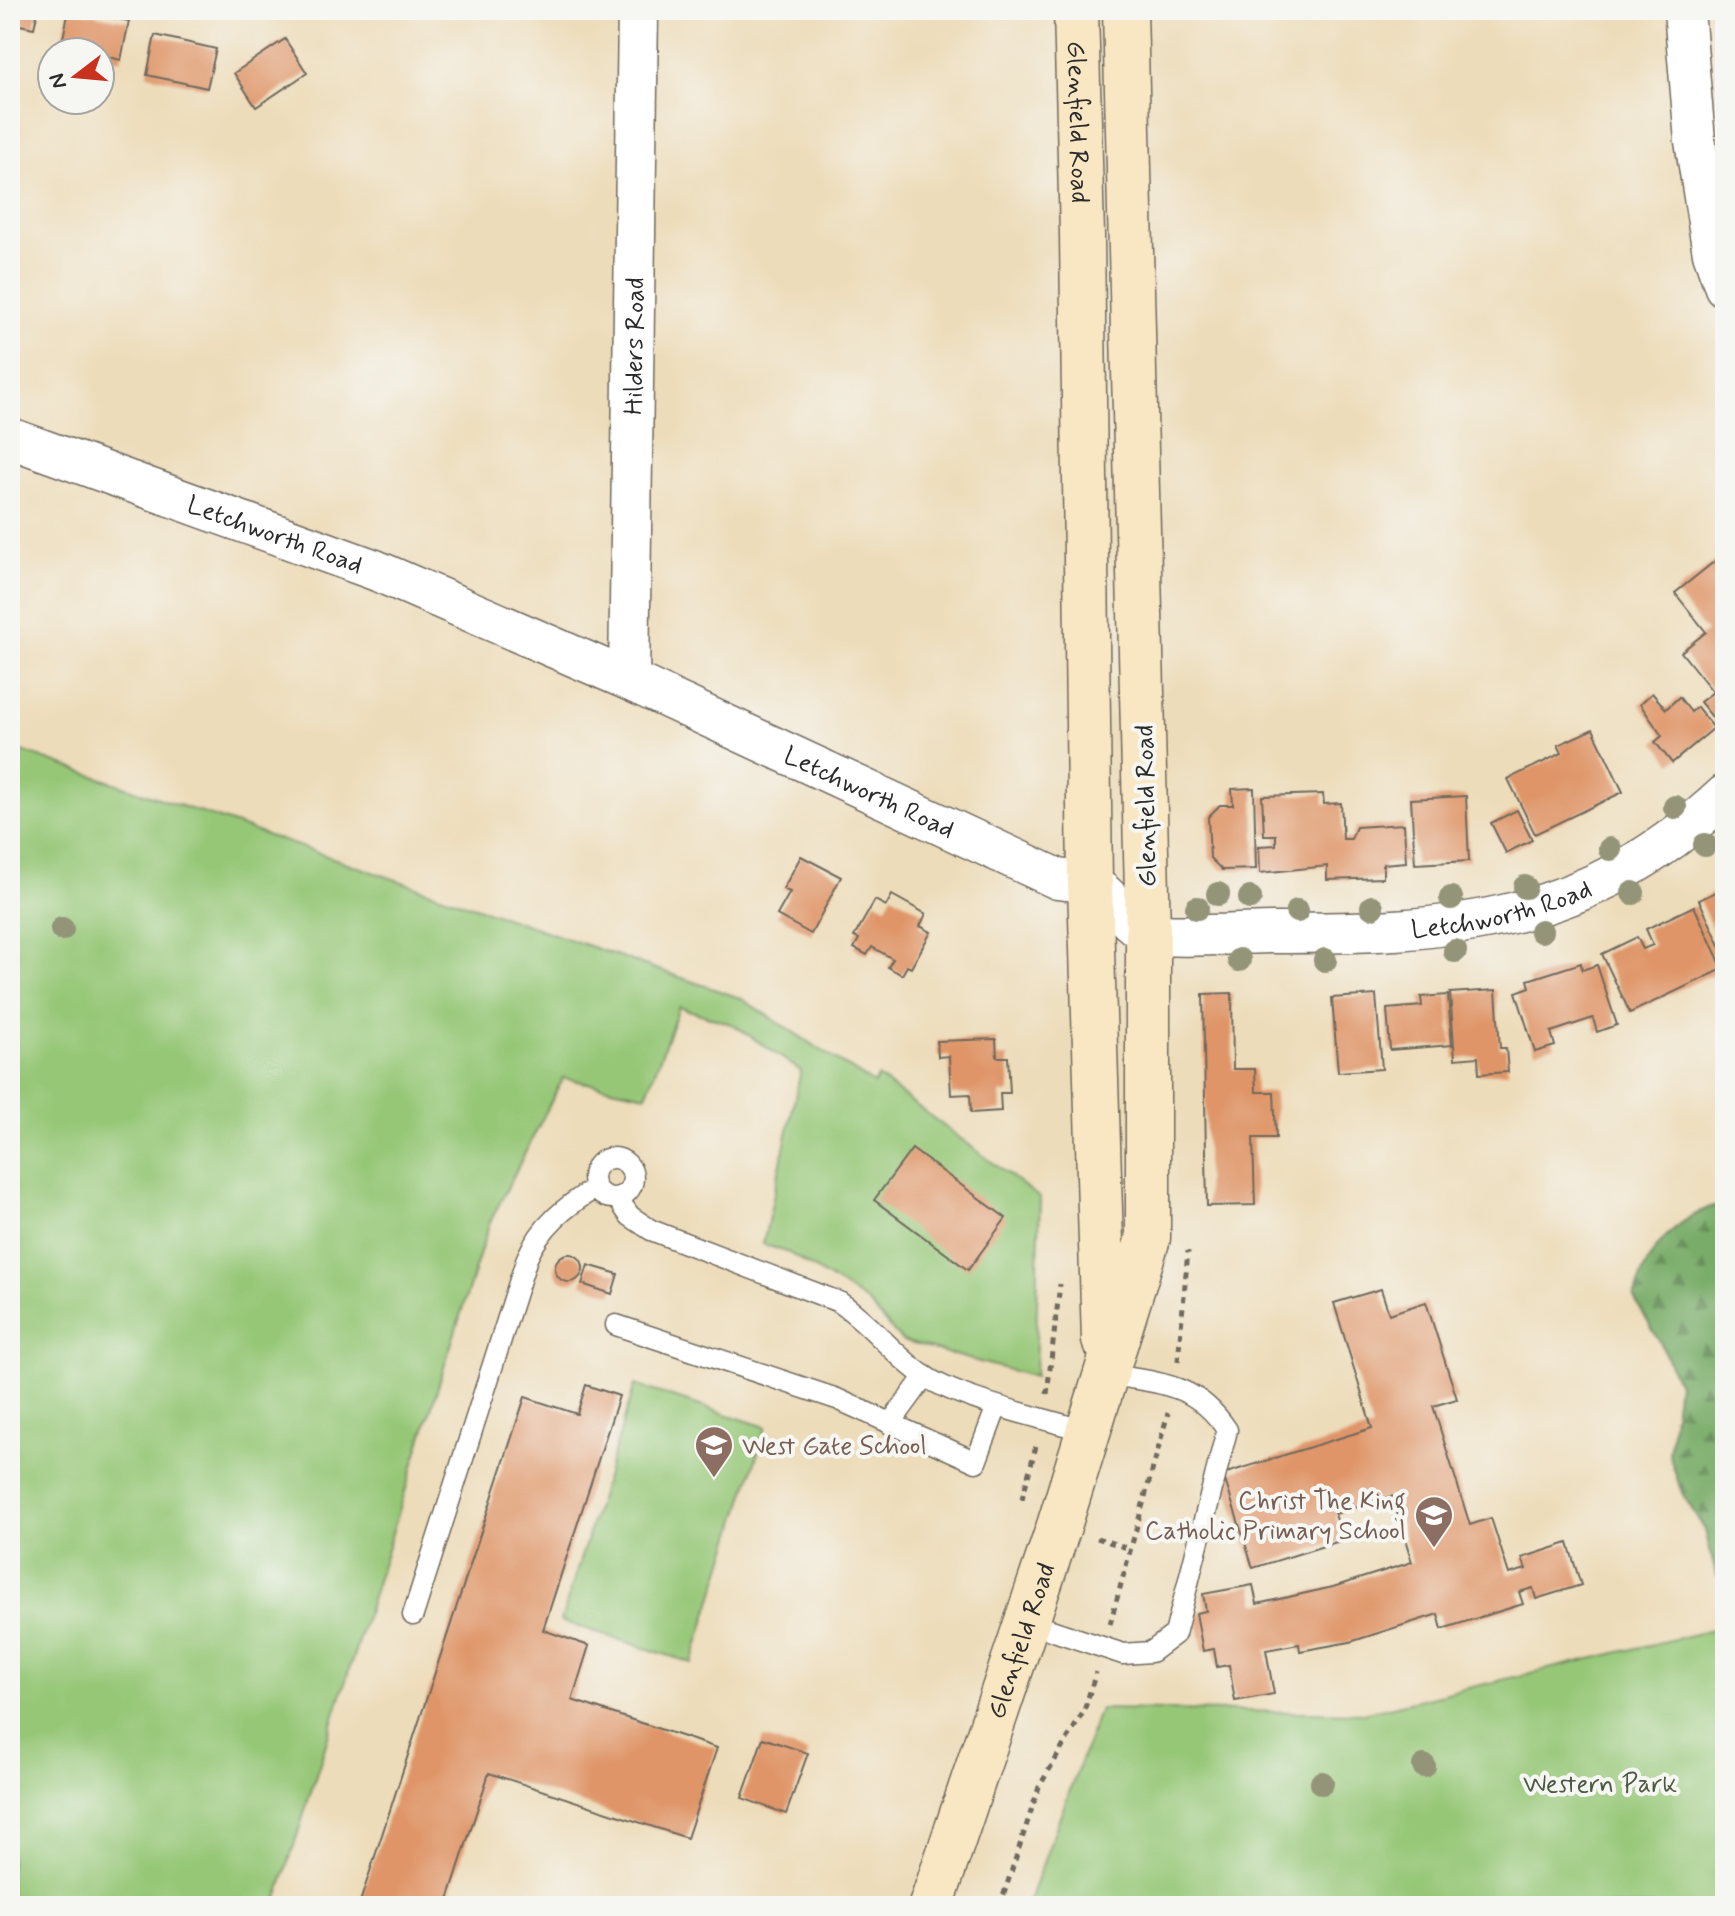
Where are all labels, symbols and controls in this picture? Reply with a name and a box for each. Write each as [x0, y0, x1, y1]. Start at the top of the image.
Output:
north arrow [36, 36, 116, 116]
street label: Glenfield Road [1058, 40, 1096, 204]
text: N [43, 70, 74, 92]
street label: Hilders Road [618, 277, 653, 415]
street label: Letchworth Road [182, 488, 367, 583]
street label: Glenfield Road [1129, 724, 1165, 887]
street label: Letchworth Road [778, 739, 959, 848]
street label: Letchworth Road [1410, 873, 1597, 948]
school or university icon: West Gate School [693, 1424, 735, 1479]
place label: West Gate School [742, 1430, 927, 1464]
place label: Christ The King Catholic Primary School [1145, 1485, 1406, 1549]
school or university icon: Christ The King Catholic Primary School [1413, 1494, 1455, 1549]
street label: Glenfield Road [980, 1559, 1064, 1724]
park label: Western Park [1523, 1768, 1677, 1802]

